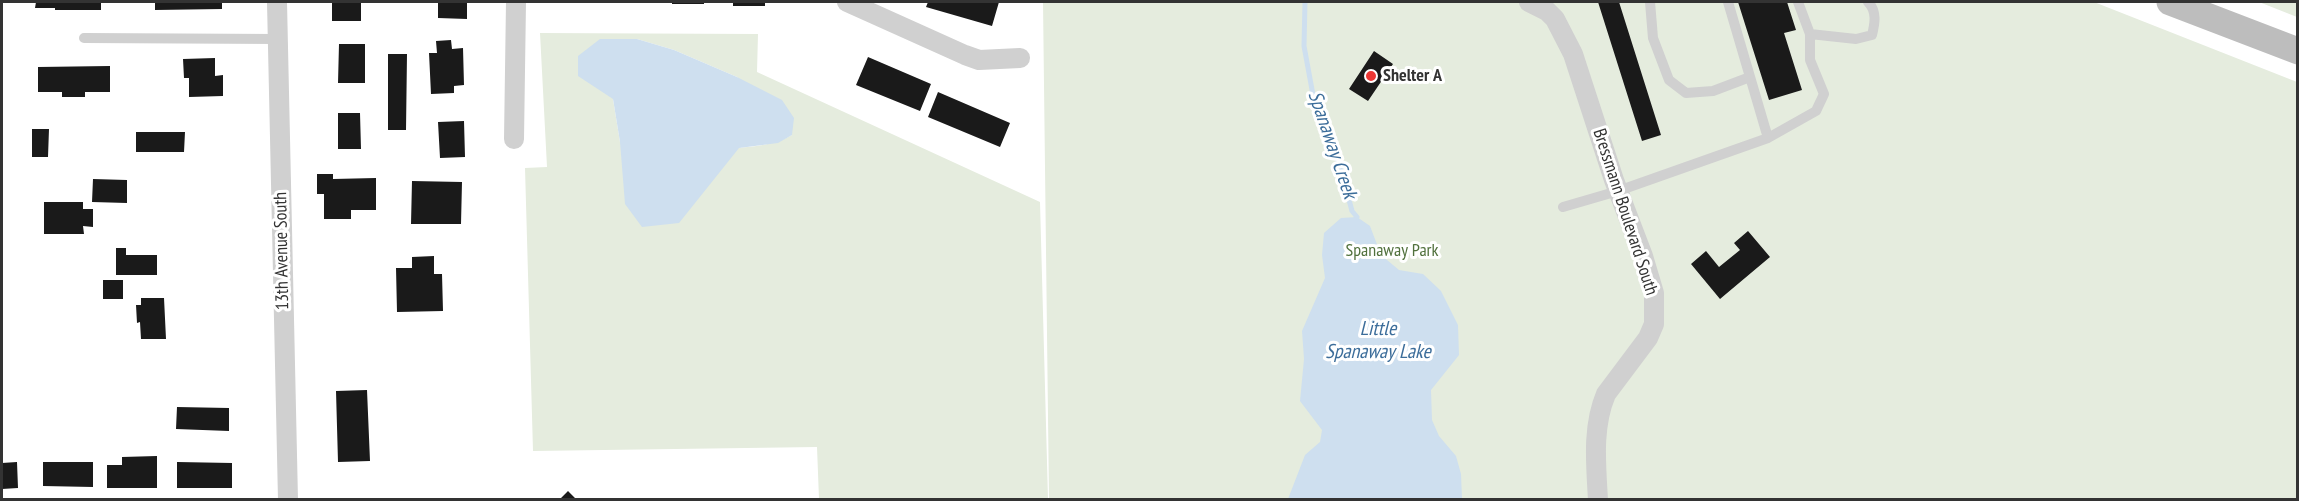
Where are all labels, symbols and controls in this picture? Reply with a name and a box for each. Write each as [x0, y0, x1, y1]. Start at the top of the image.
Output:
place label: Shelter A [1383, 65, 1442, 87]
marker: Shelter A [1364, 69, 1378, 83]
water label: Spanaway Creek [1302, 88, 1362, 202]
street label: Bressmann Boulevard South [1588, 126, 1662, 298]
street label: 13th Avenue South [270, 192, 294, 310]
park label: Spanaway Park [1346, 240, 1438, 262]
water label: Little Spanaway Lake [1325, 317, 1431, 364]

